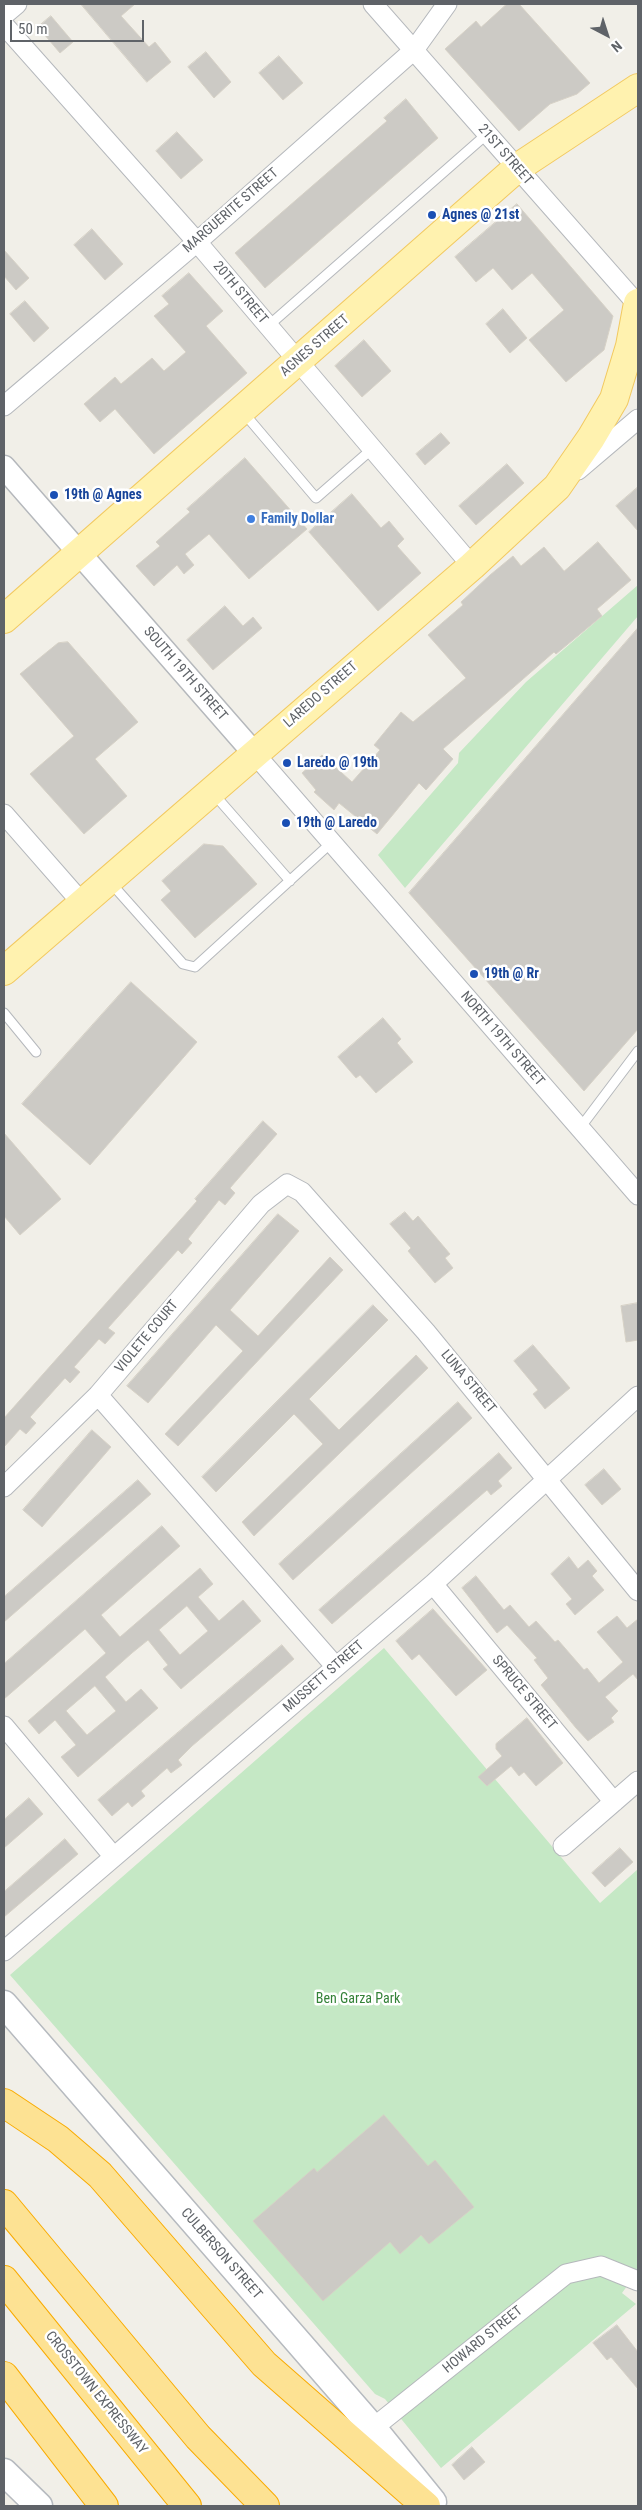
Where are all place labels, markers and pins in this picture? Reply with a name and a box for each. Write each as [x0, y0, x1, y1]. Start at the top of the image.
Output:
place label: Agnes @ 21st [442, 207, 519, 223]
marker: Agnes @ 21st [426, 209, 438, 221]
place label: 19th @ Agnes [64, 487, 142, 503]
marker: 19th @ Agnes [48, 489, 60, 501]
place label: Family Dollar [261, 511, 334, 527]
marker: Family Dollar [245, 513, 257, 525]
place label: Laredo @ 19th [297, 755, 378, 771]
marker: Laredo @ 19th [281, 757, 293, 769]
place label: 19th @ Laredo [296, 815, 377, 831]
marker: 19th @ Laredo [280, 817, 292, 829]
place label: 19th @ Rr [484, 966, 539, 982]
marker: 19th @ Rr [468, 968, 480, 980]

